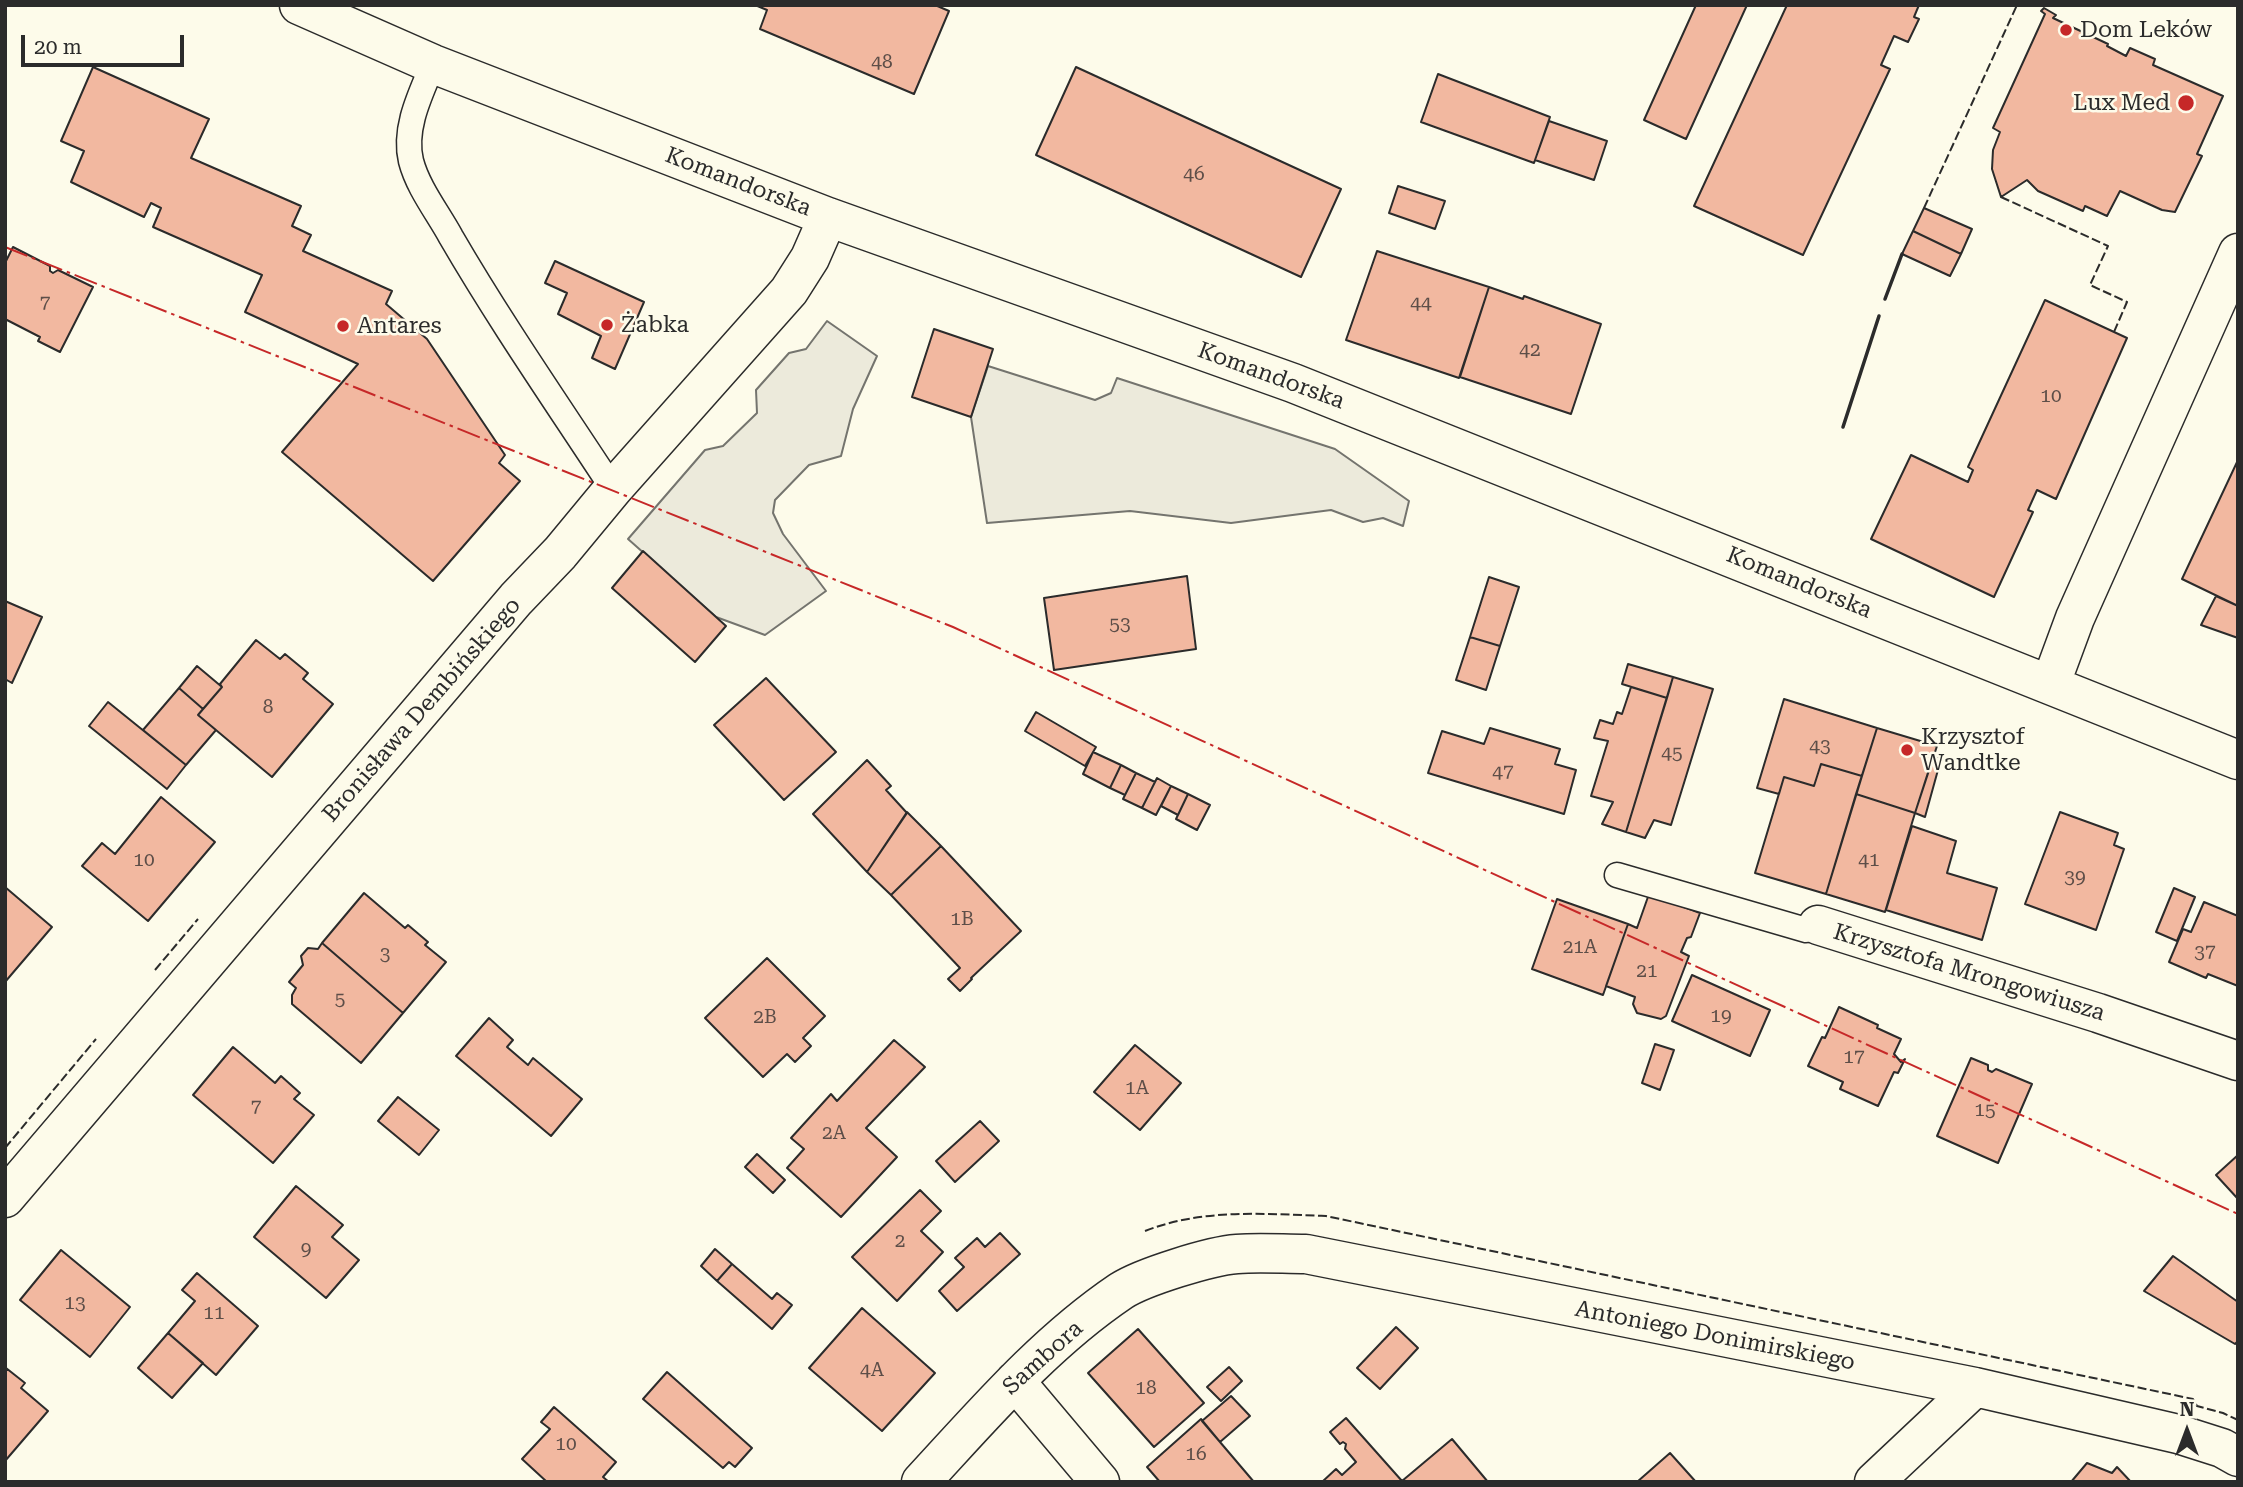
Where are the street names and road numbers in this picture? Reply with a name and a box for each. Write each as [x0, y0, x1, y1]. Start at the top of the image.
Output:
street label: Komandorska [661, 141, 815, 223]
street label: Komandorska [1194, 337, 1348, 415]
street label: Komandorska [1722, 541, 1876, 625]
street label: Bronisława Dembińskiego [317, 592, 527, 828]
street label: Krzysztofa Mrongowiusza [1830, 919, 2108, 1027]
street label: Antoniego Donimirskiego [1573, 1295, 1857, 1377]
street label: Sambora [997, 1315, 1089, 1401]

